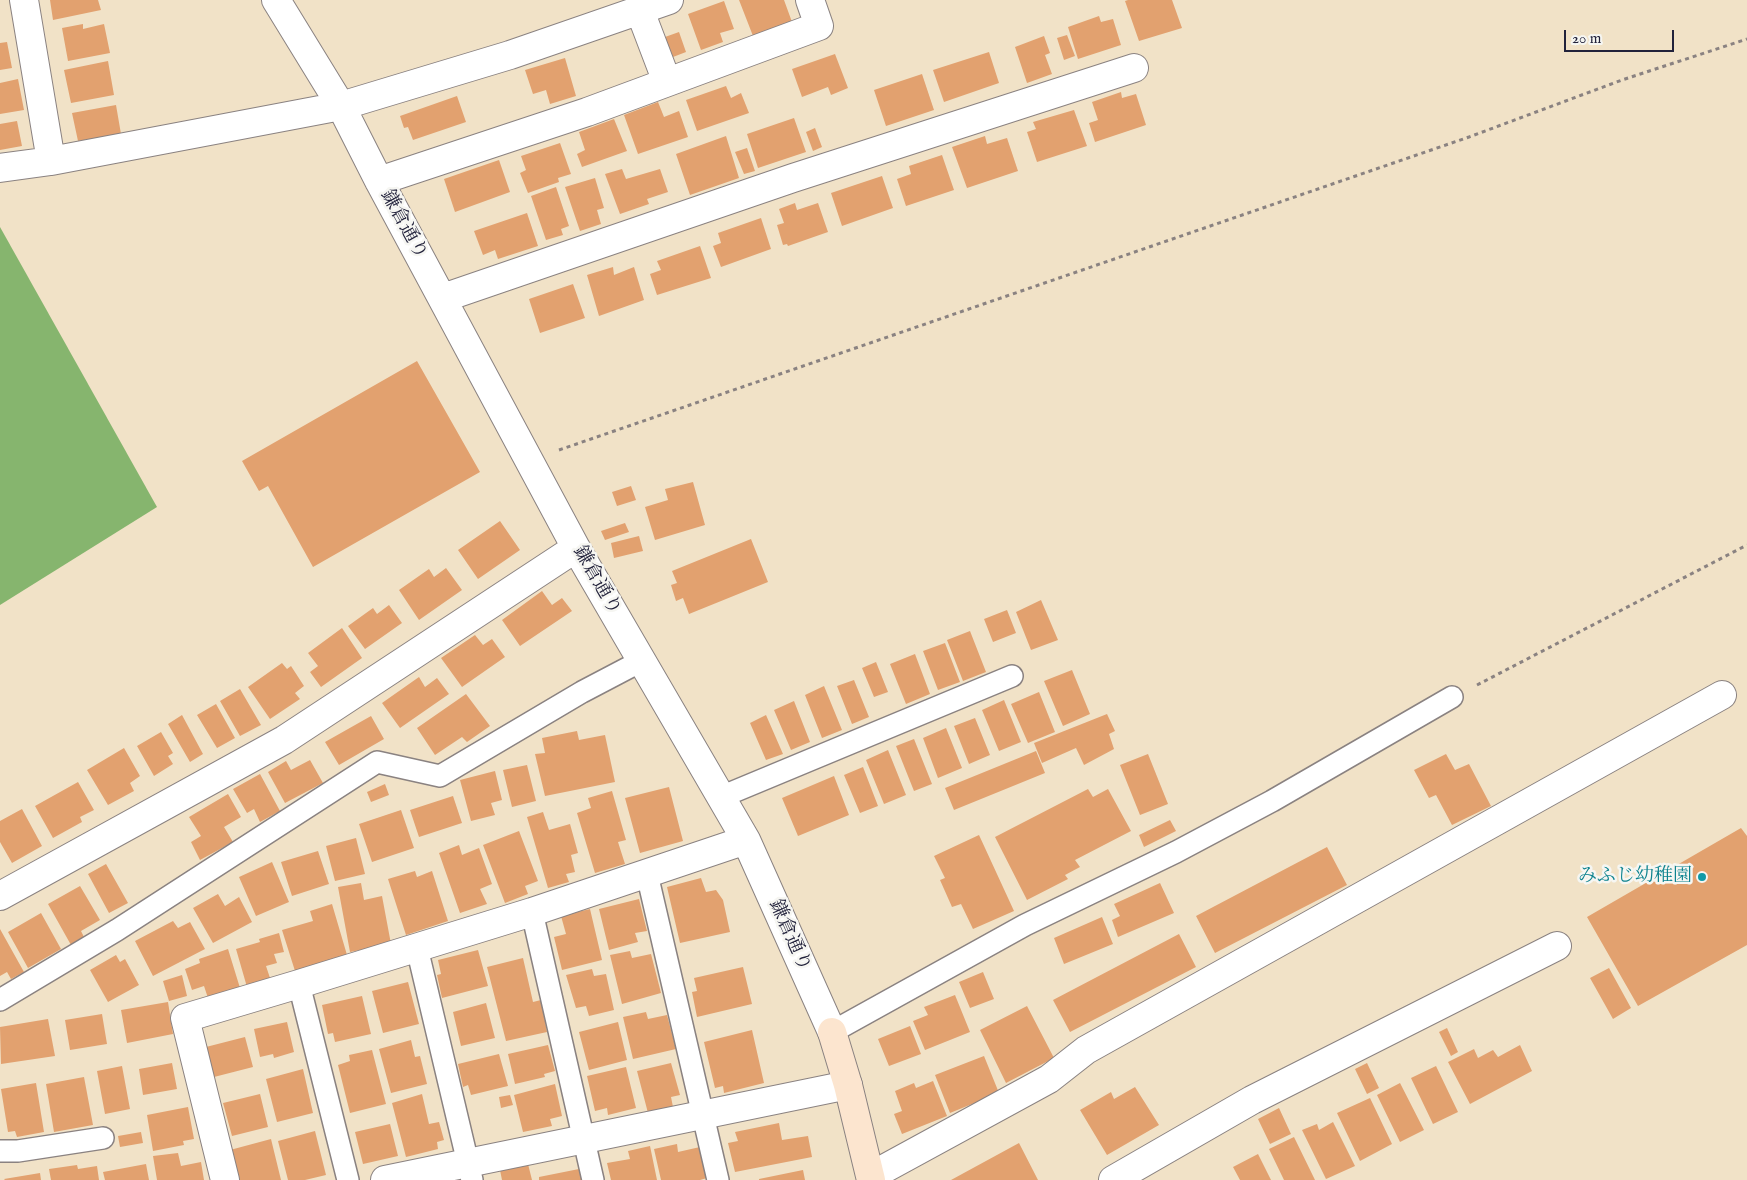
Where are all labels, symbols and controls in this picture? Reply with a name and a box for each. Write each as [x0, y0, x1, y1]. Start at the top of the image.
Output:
scale bar [1567, 20, 1677, 52]
text: 20 m [1572, 29, 1601, 48]
street label: 鎌倉通り [375, 186, 431, 264]
street label: 鎌倉通り [567, 542, 625, 620]
place label: みふじ幼稚園 [1578, 866, 1692, 888]
marker: みふじ幼稚園 [1696, 871, 1708, 883]
street label: 鎌倉通り [763, 897, 815, 975]

